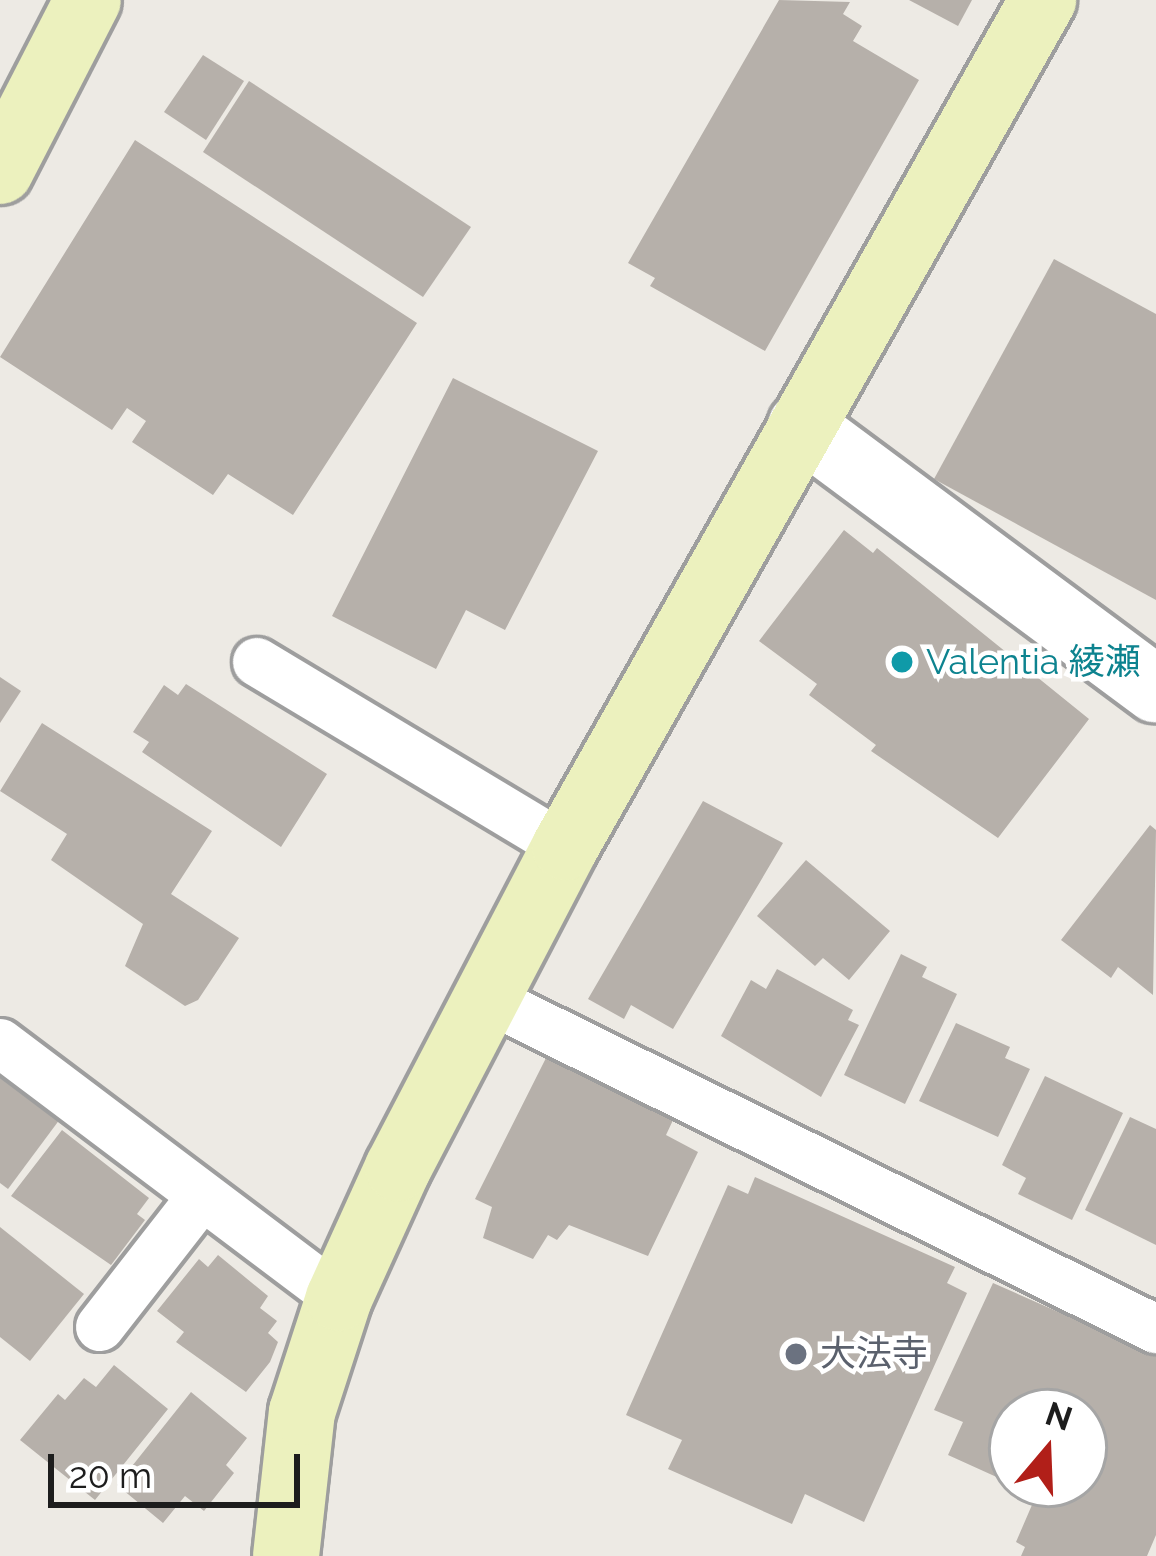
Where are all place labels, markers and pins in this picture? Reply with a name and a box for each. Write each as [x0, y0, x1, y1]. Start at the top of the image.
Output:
place label: Valentia 綾瀬 [926, 640, 1141, 684]
marker: Valentia 綾瀬 [889, 649, 915, 675]
place label: 大法寺 [820, 1332, 928, 1376]
marker: 大法寺 [783, 1341, 809, 1367]

